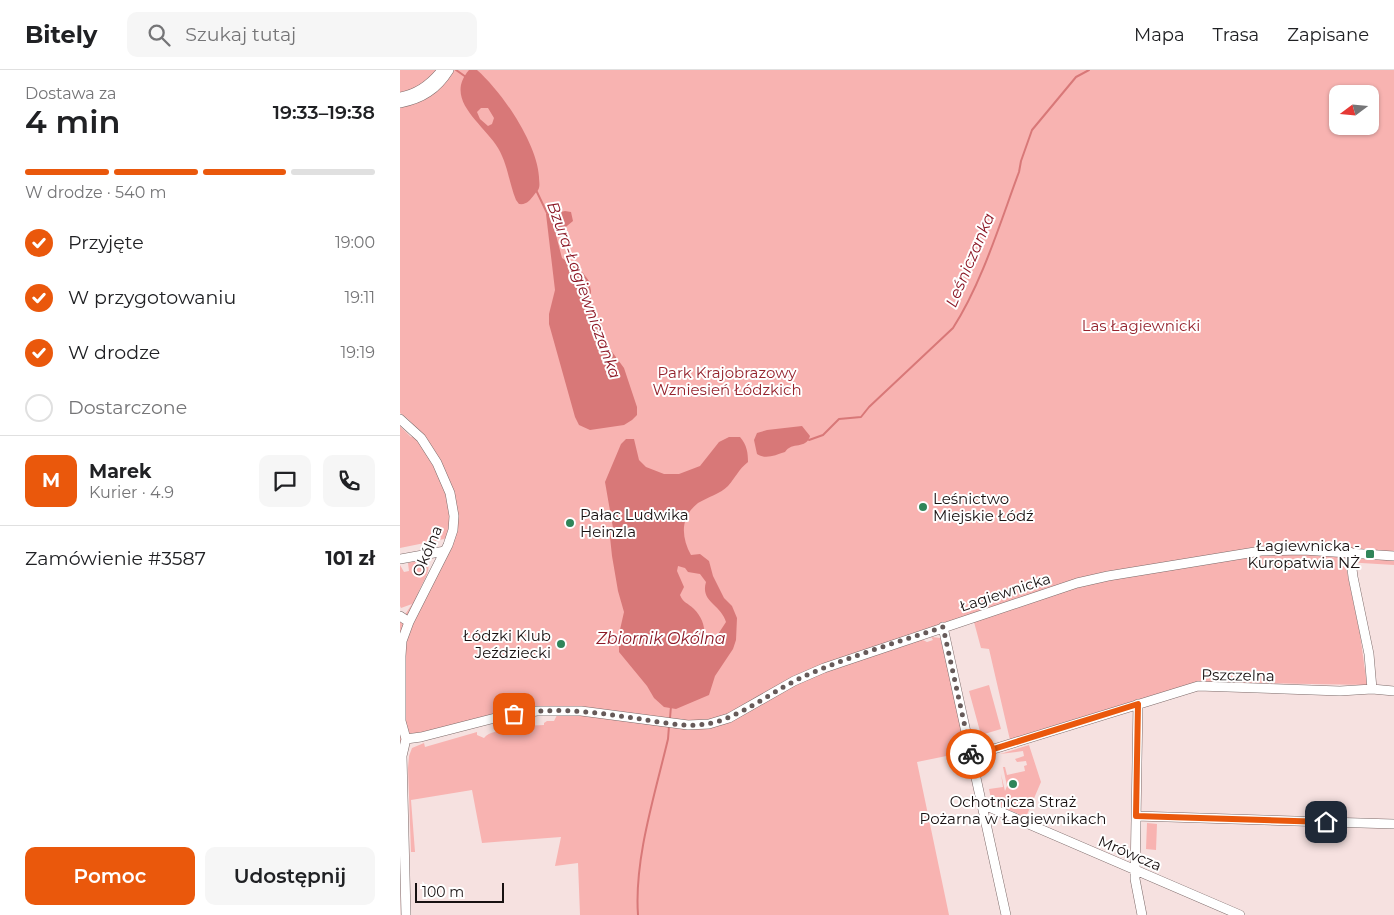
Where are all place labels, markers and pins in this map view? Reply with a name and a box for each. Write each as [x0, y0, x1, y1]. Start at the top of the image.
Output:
place label: Leśnictwo Miejskie Łódź [933, 489, 1034, 525]
marker: Leśnictwo Miejskie Łódź [917, 501, 929, 513]
place label: Pałac Ludwika Heinzla [580, 505, 689, 541]
marker: Pałac Ludwika Heinzla [564, 517, 576, 529]
place label: Łagiewnicka - Kuropatwia NŻ [1247, 536, 1360, 572]
marker: Łagiewnicka - Kuropatwia NŻ [1364, 548, 1376, 560]
place label: Łódzki Klub Jeździecki [463, 626, 551, 662]
marker: Łódzki Klub Jeździecki [555, 638, 567, 650]
pin [493, 693, 535, 735]
marker: Ochotnicza Straż Pożarna w Łagiewnikach [1007, 778, 1019, 790]
place label: Ochotnicza Straż Pożarna w Łagiewnikach [920, 792, 1106, 828]
pin [1305, 801, 1347, 843]

